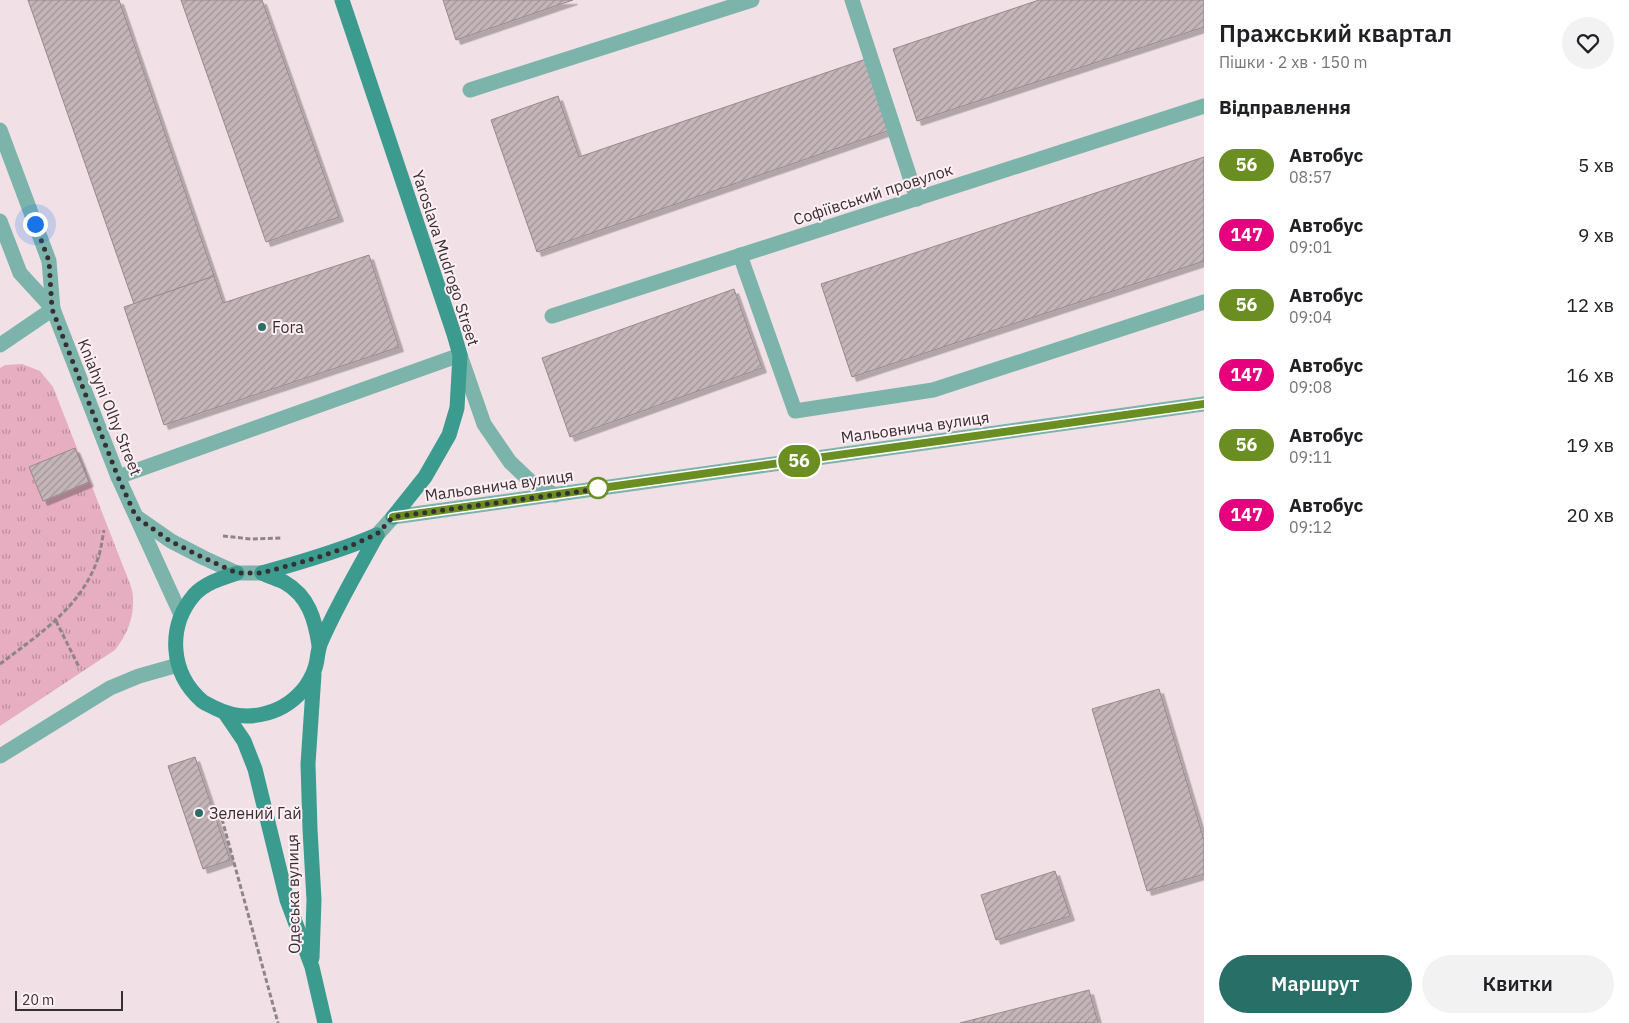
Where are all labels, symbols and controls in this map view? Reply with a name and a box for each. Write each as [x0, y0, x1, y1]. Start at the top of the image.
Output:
text: Пражський квартал [1219, 17, 1452, 49]
button: heart [1562, 17, 1614, 69]
text: Пішки · 2 хв · 150 m [1219, 52, 1368, 72]
text: Відправлення [1219, 95, 1351, 119]
text: Автобус [1289, 143, 1363, 167]
text: 56 [1236, 153, 1257, 176]
text: 5 хв [1578, 153, 1614, 177]
street label: Софіївський провулок [791, 159, 956, 229]
text: 08:57 [1289, 167, 1332, 187]
street label: Yaroslava Mudrogo Street [408, 168, 484, 348]
your location [23, 212, 48, 237]
text: Автобус [1289, 213, 1363, 237]
text: 147 [1230, 223, 1263, 246]
text: 9 хв [1578, 223, 1614, 247]
text: 09:01 [1289, 237, 1332, 257]
text: Автобус [1289, 283, 1363, 307]
text: 56 [1236, 293, 1257, 316]
text: 12 хв [1566, 293, 1614, 317]
text: 09:04 [1289, 307, 1332, 327]
place label: Fora [272, 317, 304, 337]
marker: Fora [256, 321, 268, 333]
street label: Kniahyni Olhy Street [73, 336, 147, 478]
text: Автобус [1289, 353, 1363, 377]
text: 147 [1230, 363, 1263, 386]
text: 16 хв [1566, 363, 1614, 387]
text: 09:08 [1289, 377, 1332, 397]
street label: Мальовнича вулиця [839, 407, 991, 447]
text: Автобус [1289, 423, 1363, 447]
text: 56 [1236, 433, 1257, 456]
text: 19 хв [1566, 433, 1614, 457]
line badge: 56 [776, 445, 822, 477]
text: 09:11 [1289, 447, 1332, 467]
text: 56 [788, 449, 810, 472]
street label: Мальовнича вулиця [423, 465, 575, 505]
unlabelled marker [587, 477, 609, 499]
text: Автобус [1289, 493, 1363, 517]
text: 147 [1230, 503, 1263, 526]
text: 20 хв [1566, 503, 1614, 527]
text: 09:12 [1289, 517, 1332, 537]
place label: Зелений Гай [209, 803, 302, 823]
marker: Зелений Гай [193, 807, 205, 819]
street label: Одеська вулиця [282, 834, 304, 954]
button: Маршрут [1219, 955, 1412, 1013]
button: Квитки [1422, 955, 1614, 1013]
scale bar [15, 988, 122, 1011]
text: 20 m [22, 991, 54, 1009]

